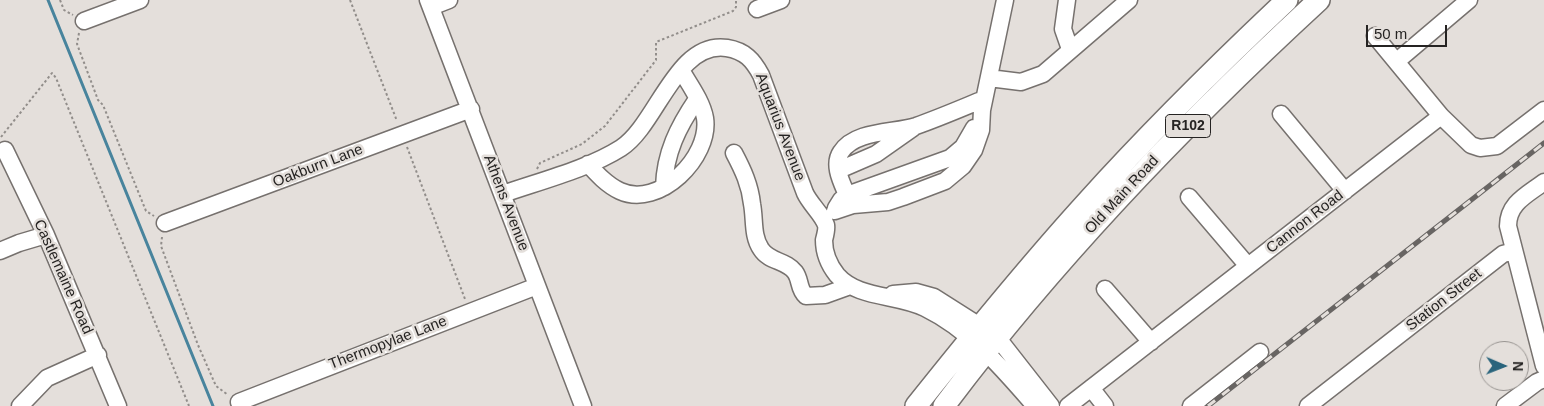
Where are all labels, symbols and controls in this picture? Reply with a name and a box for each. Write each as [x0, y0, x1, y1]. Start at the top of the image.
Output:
scale bar [1369, 15, 1450, 47]
text: 50 m [1374, 25, 1407, 42]
street label: Aquarius Avenue [751, 71, 809, 183]
road number: R102 [1166, 114, 1210, 138]
street label: Oakburn Lane [270, 141, 366, 191]
street label: Athens Avenue [479, 152, 533, 254]
street label: Old Main Road [1081, 152, 1163, 238]
street label: Cannon Road [1263, 186, 1347, 258]
street label: Castlemaine Road [30, 217, 96, 337]
street label: Station Street [1403, 265, 1485, 335]
street label: Thermopylae Lane [326, 312, 450, 374]
north arrow [1479, 341, 1529, 391]
text: N [1510, 361, 1526, 371]

